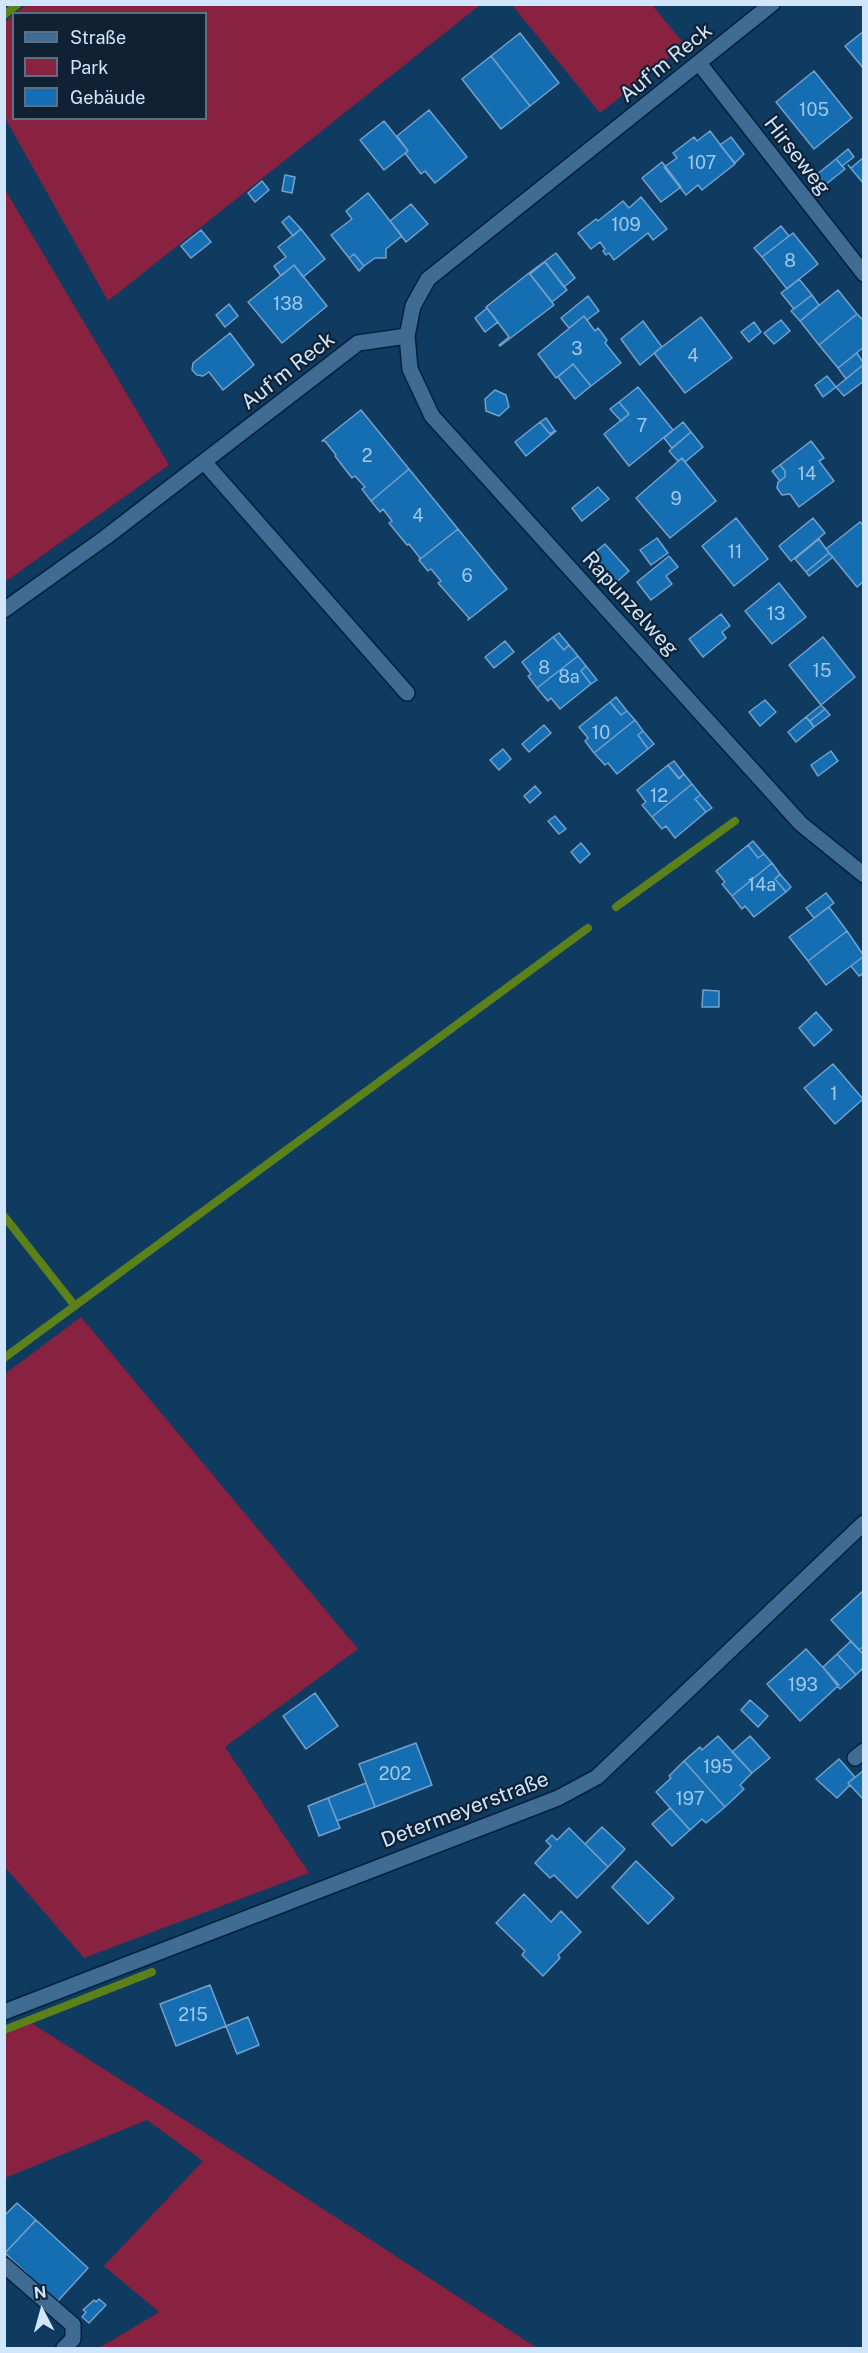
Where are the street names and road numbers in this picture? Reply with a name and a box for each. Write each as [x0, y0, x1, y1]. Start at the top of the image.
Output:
street label: Auf'm Reck [615, 18, 717, 108]
street label: Hirseweg [758, 112, 836, 200]
street label: Auf'm Reck [236, 327, 340, 415]
street label: Rapunzelweg [577, 547, 683, 661]
street label: Determeyerstraße [378, 1766, 552, 1854]

